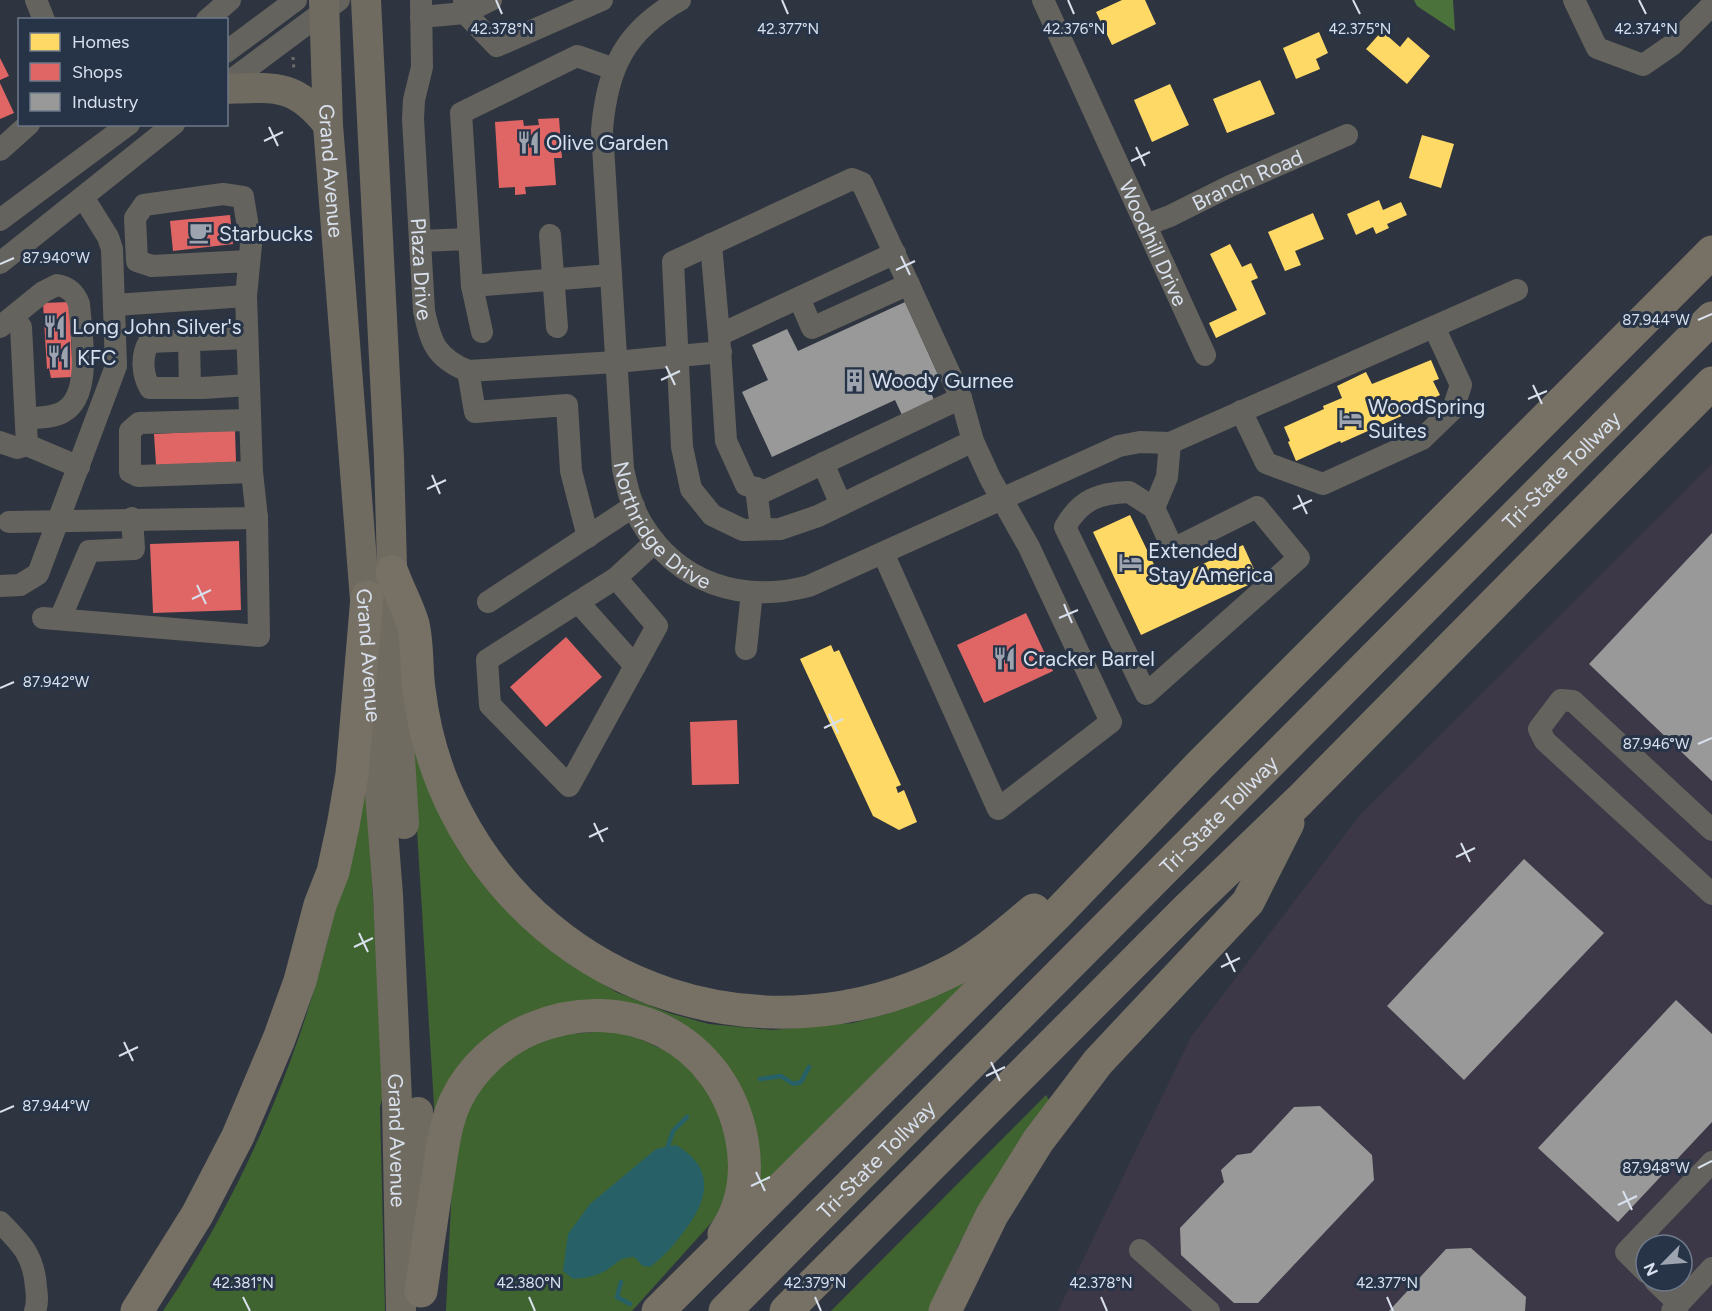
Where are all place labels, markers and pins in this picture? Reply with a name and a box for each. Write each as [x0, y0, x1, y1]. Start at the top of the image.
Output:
restaurant icon: Olive Garden [515, 129, 541, 155]
place label: Olive Garden [546, 130, 668, 155]
cafe icon: Starbucks [188, 220, 214, 246]
place label: Starbucks [219, 221, 313, 246]
restaurant icon: Long John Silver's [41, 313, 67, 339]
place label: Long John Silver's [72, 314, 242, 339]
restaurant icon: KFC [46, 344, 72, 370]
place label: KFC [77, 345, 116, 370]
building icon: Woody Gurnee [841, 367, 867, 393]
place label: Woody Gurnee [872, 368, 1014, 393]
place label: WoodSpring Suites [1368, 394, 1485, 443]
hotel icon: WoodSpring Suites [1337, 405, 1363, 431]
place label: Extended Stay America [1148, 538, 1273, 587]
hotel icon: Extended Stay America [1117, 549, 1143, 575]
restaurant icon: Cracker Barrel [992, 645, 1018, 671]
place label: Cracker Barrel [1023, 646, 1155, 671]

